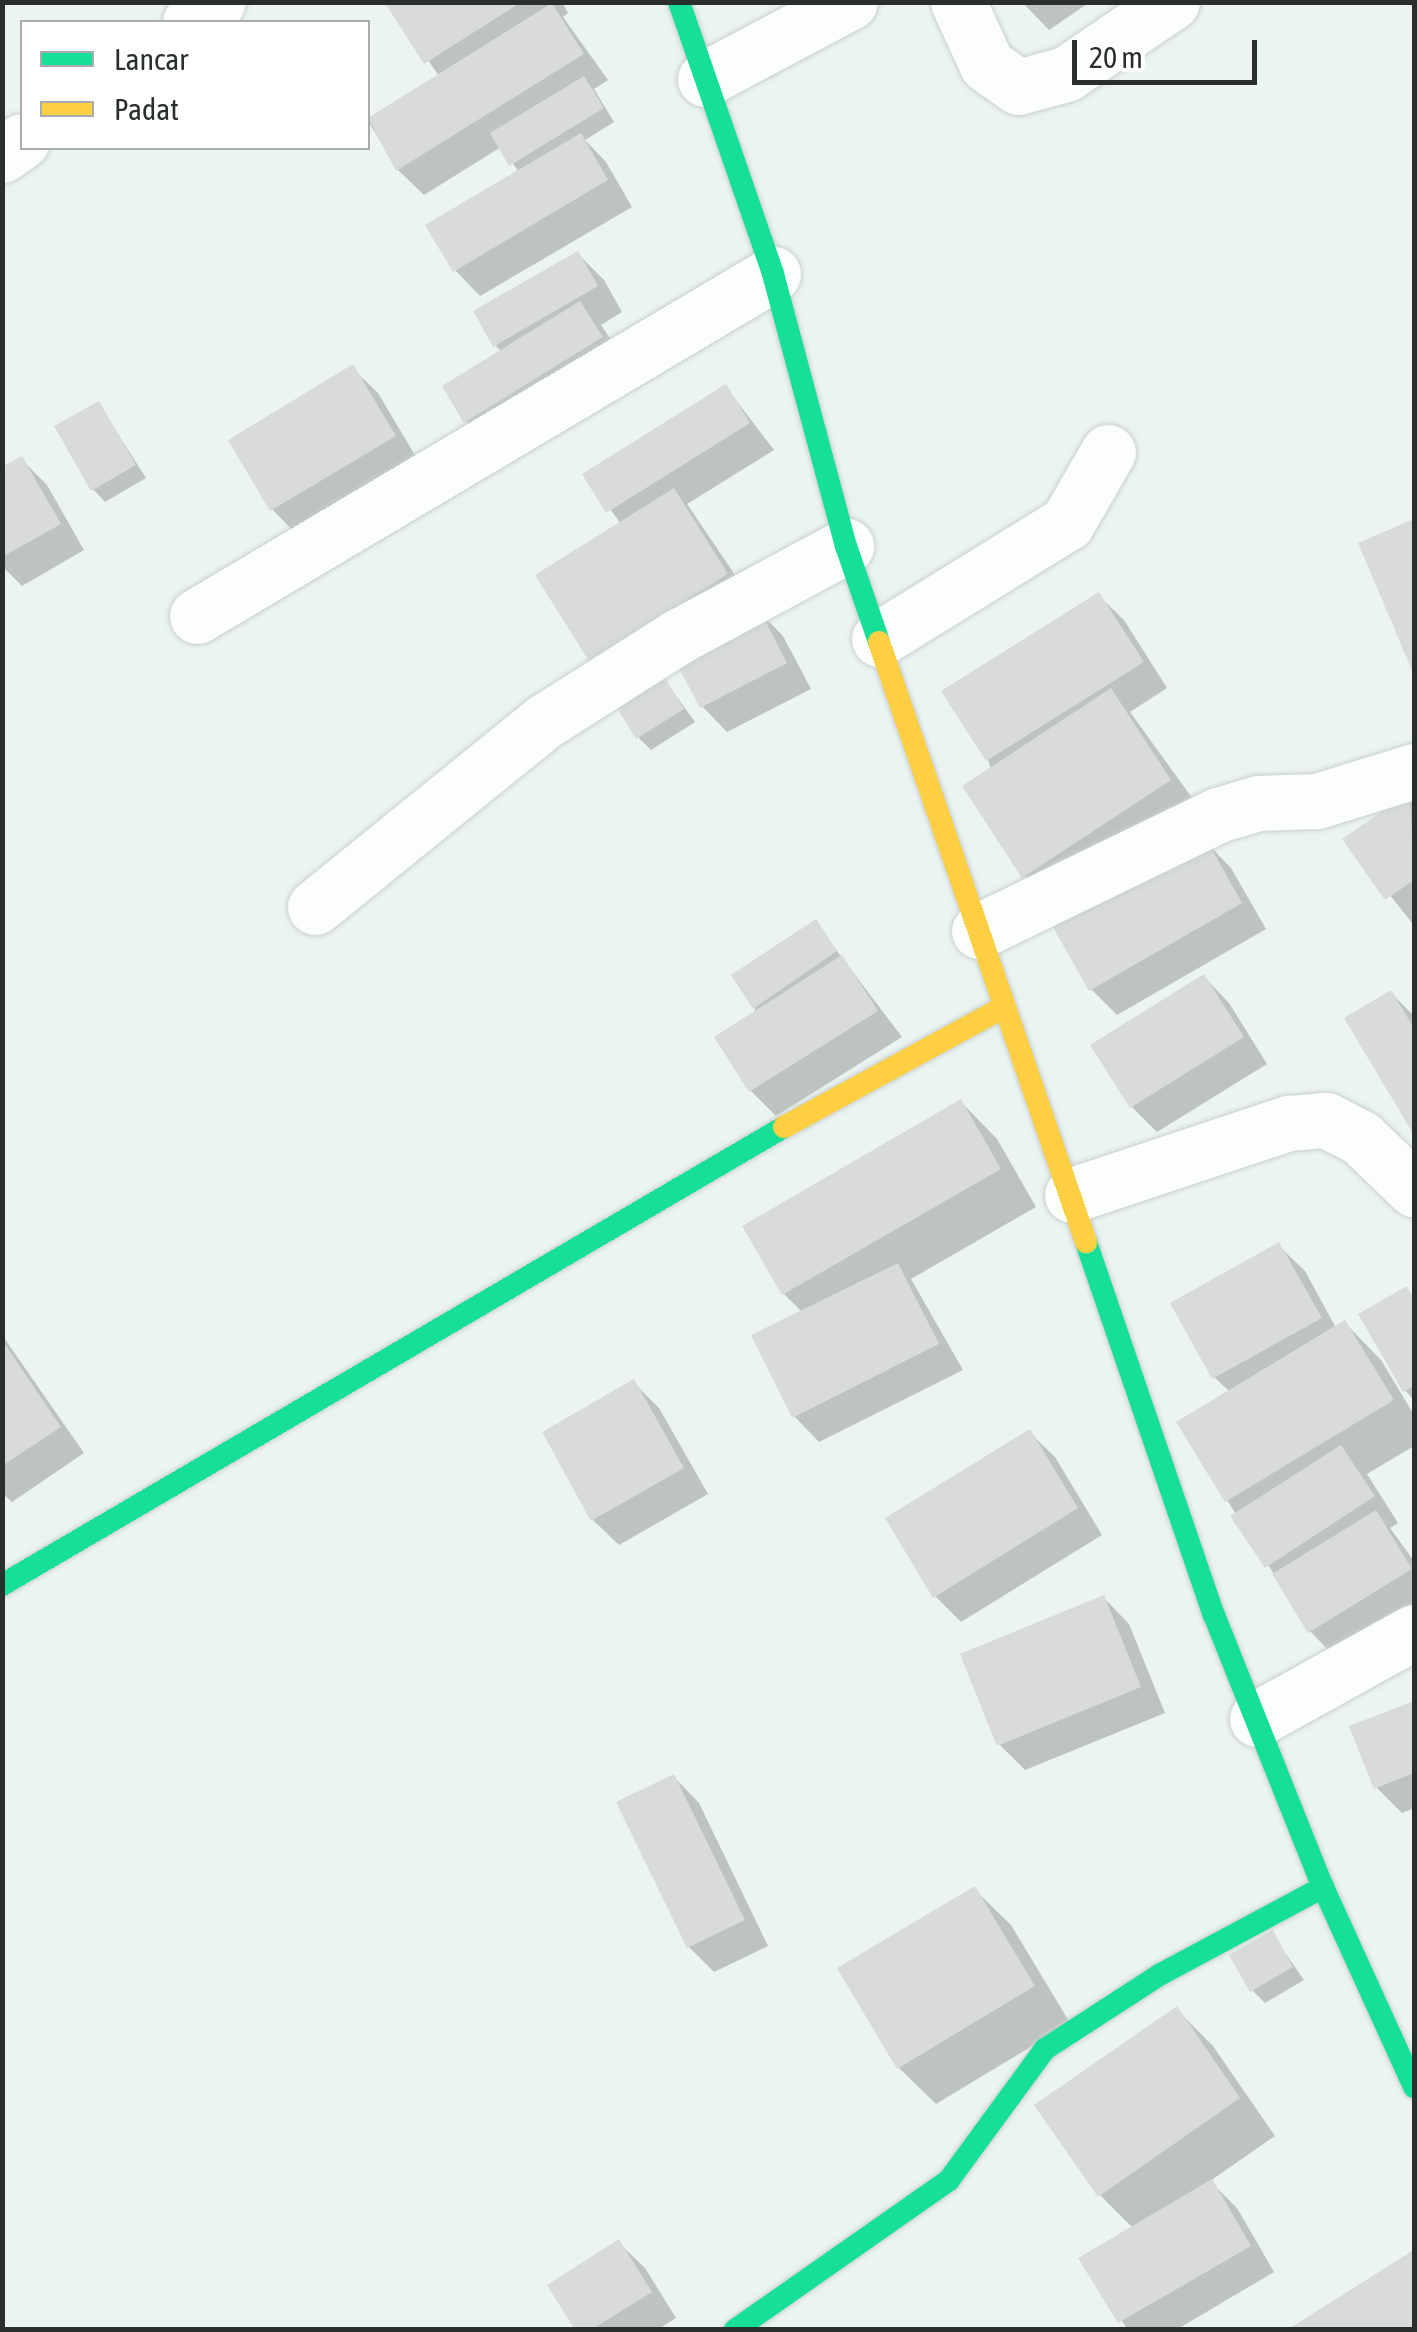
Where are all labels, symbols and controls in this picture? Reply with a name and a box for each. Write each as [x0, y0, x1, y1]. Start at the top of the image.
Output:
legend [20, 20, 370, 150]
scale bar [1077, 20, 1262, 82]
text: 20 m [1089, 40, 1143, 74]
text: Lancar [114, 42, 188, 76]
text: Padat [114, 92, 179, 126]

